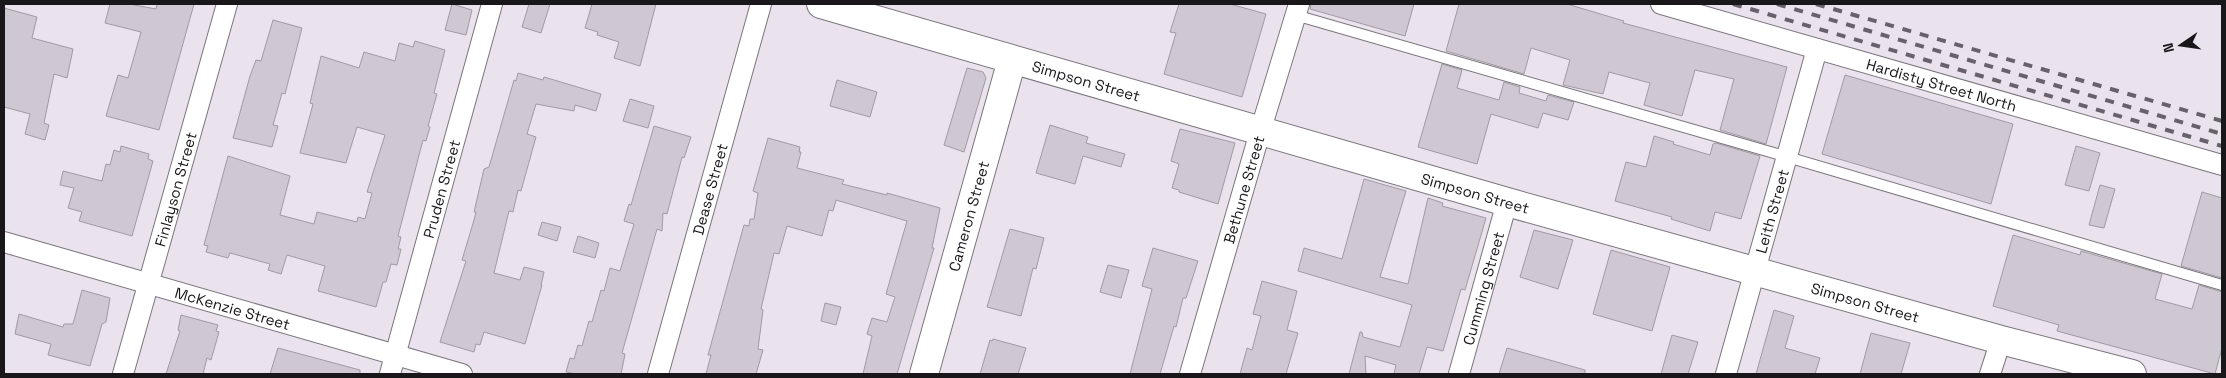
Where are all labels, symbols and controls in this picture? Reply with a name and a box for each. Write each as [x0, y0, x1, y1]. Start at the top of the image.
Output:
north arrow [2156, 20, 2206, 70]
text: N [2159, 41, 2178, 55]
street label: Hardisty Street North [1864, 54, 2019, 115]
street label: Simpson Street [1030, 56, 1143, 105]
street label: Finlayson Street [150, 129, 200, 249]
street label: Bethune Street [1219, 133, 1268, 246]
street label: Pruden Street [418, 137, 464, 240]
street label: Dease Street [688, 141, 731, 237]
street label: Cameron Street [944, 159, 993, 273]
street label: Leith Street [1751, 167, 1792, 256]
street label: Simpson Street [1419, 168, 1532, 217]
street label: Cumming Street [1458, 229, 1508, 347]
street label: Simpson Street [1809, 278, 1922, 326]
street label: McKenzie Street [173, 282, 293, 334]

